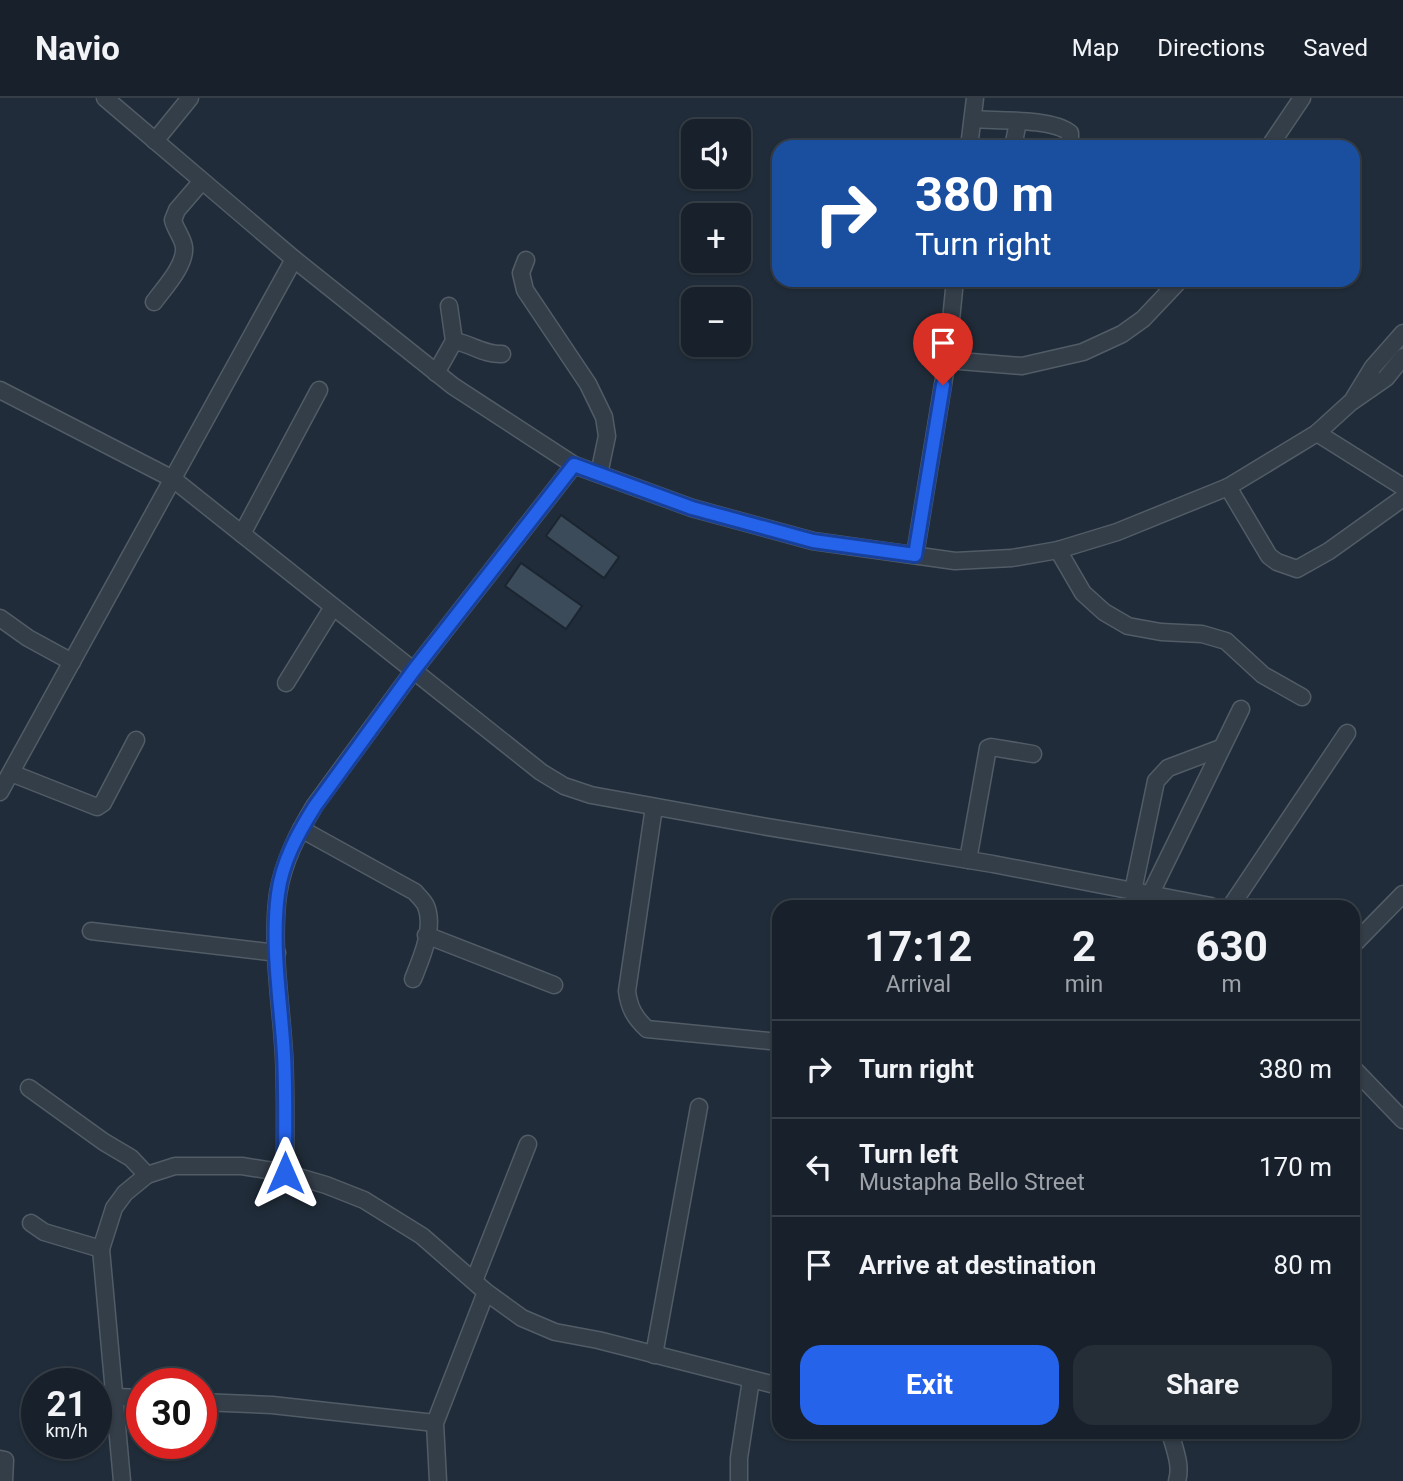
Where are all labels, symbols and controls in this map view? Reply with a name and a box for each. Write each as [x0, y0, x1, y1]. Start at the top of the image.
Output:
text: Navio [35, 29, 120, 68]
text: Map [1072, 34, 1119, 62]
text: Directions [1157, 34, 1265, 62]
text: Saved [1303, 34, 1368, 62]
map controls [681, 119, 751, 357]
button: sound [681, 119, 751, 189]
text: 380 m [915, 166, 1054, 223]
icon: right [800, 168, 891, 259]
button: + [681, 203, 751, 273]
text: Turn right [915, 225, 1051, 263]
button: − [681, 287, 751, 357]
pin [913, 313, 973, 385]
icon: arrive [924, 324, 962, 362]
text: 17:12 [864, 922, 972, 971]
text: 2 [1072, 922, 1096, 971]
text: 630 [1195, 922, 1268, 971]
text: Arrival [886, 971, 951, 998]
text: min [1065, 971, 1103, 998]
text: m [1222, 971, 1242, 998]
icon: right [800, 1050, 838, 1088]
text: Turn right [859, 1054, 974, 1084]
text: 380 m [1259, 1054, 1332, 1084]
position arrow [248, 1136, 322, 1210]
text: Turn left [859, 1139, 958, 1169]
icon: left [800, 1148, 838, 1186]
text: 170 m [1259, 1152, 1332, 1182]
text: Mustapha Bello Street [859, 1169, 1085, 1196]
icon: arrive [800, 1246, 838, 1284]
text: Arrive at destination [859, 1250, 1096, 1280]
text: 80 m [1274, 1250, 1332, 1280]
button: Exit [800, 1345, 1059, 1425]
button: Share [1073, 1345, 1332, 1425]
speed limit sign: 30 [126, 1368, 217, 1459]
text: 21 [46, 1384, 87, 1425]
text: km/h [45, 1420, 88, 1441]

